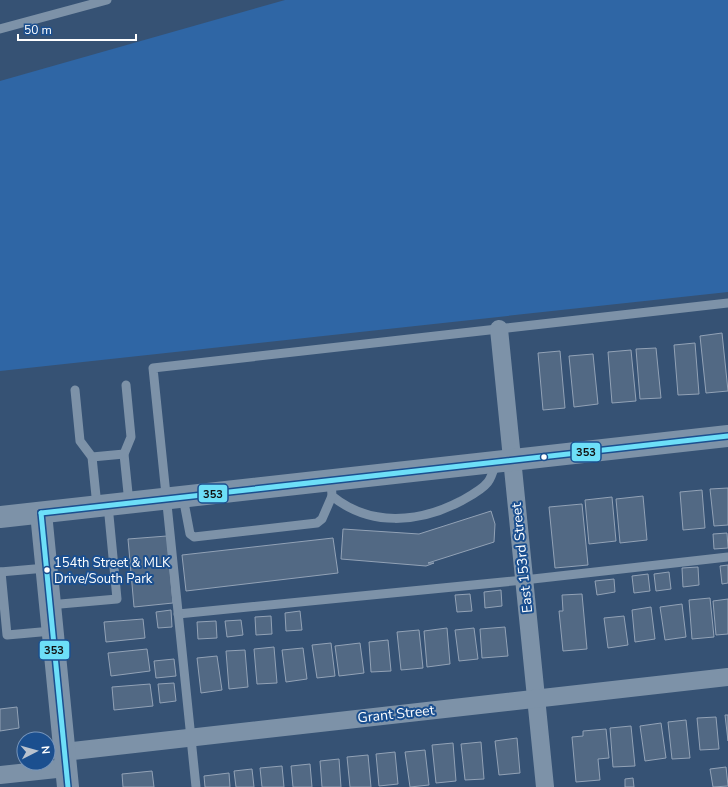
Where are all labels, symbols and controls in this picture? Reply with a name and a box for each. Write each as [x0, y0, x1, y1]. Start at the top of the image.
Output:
scale bar [18, 16, 136, 42]
text: 50 m [24, 22, 52, 38]
line badge: 353 [571, 442, 601, 462]
text: 353 [576, 445, 596, 460]
unlabelled marker [539, 452, 549, 462]
line badge: 353 [198, 484, 228, 503]
text: 353 [203, 487, 223, 502]
street label: East 153rd Street [507, 502, 537, 614]
place label: 154th Street & MLK Drive/South Park [54, 554, 171, 588]
marker: 154th Street & MLK Drive/South Park [42, 565, 52, 575]
line badge: 353 [39, 640, 70, 660]
text: 353 [44, 643, 64, 658]
street label: Grant Street [357, 701, 435, 727]
north arrow [16, 731, 56, 771]
text: N [38, 745, 53, 755]

